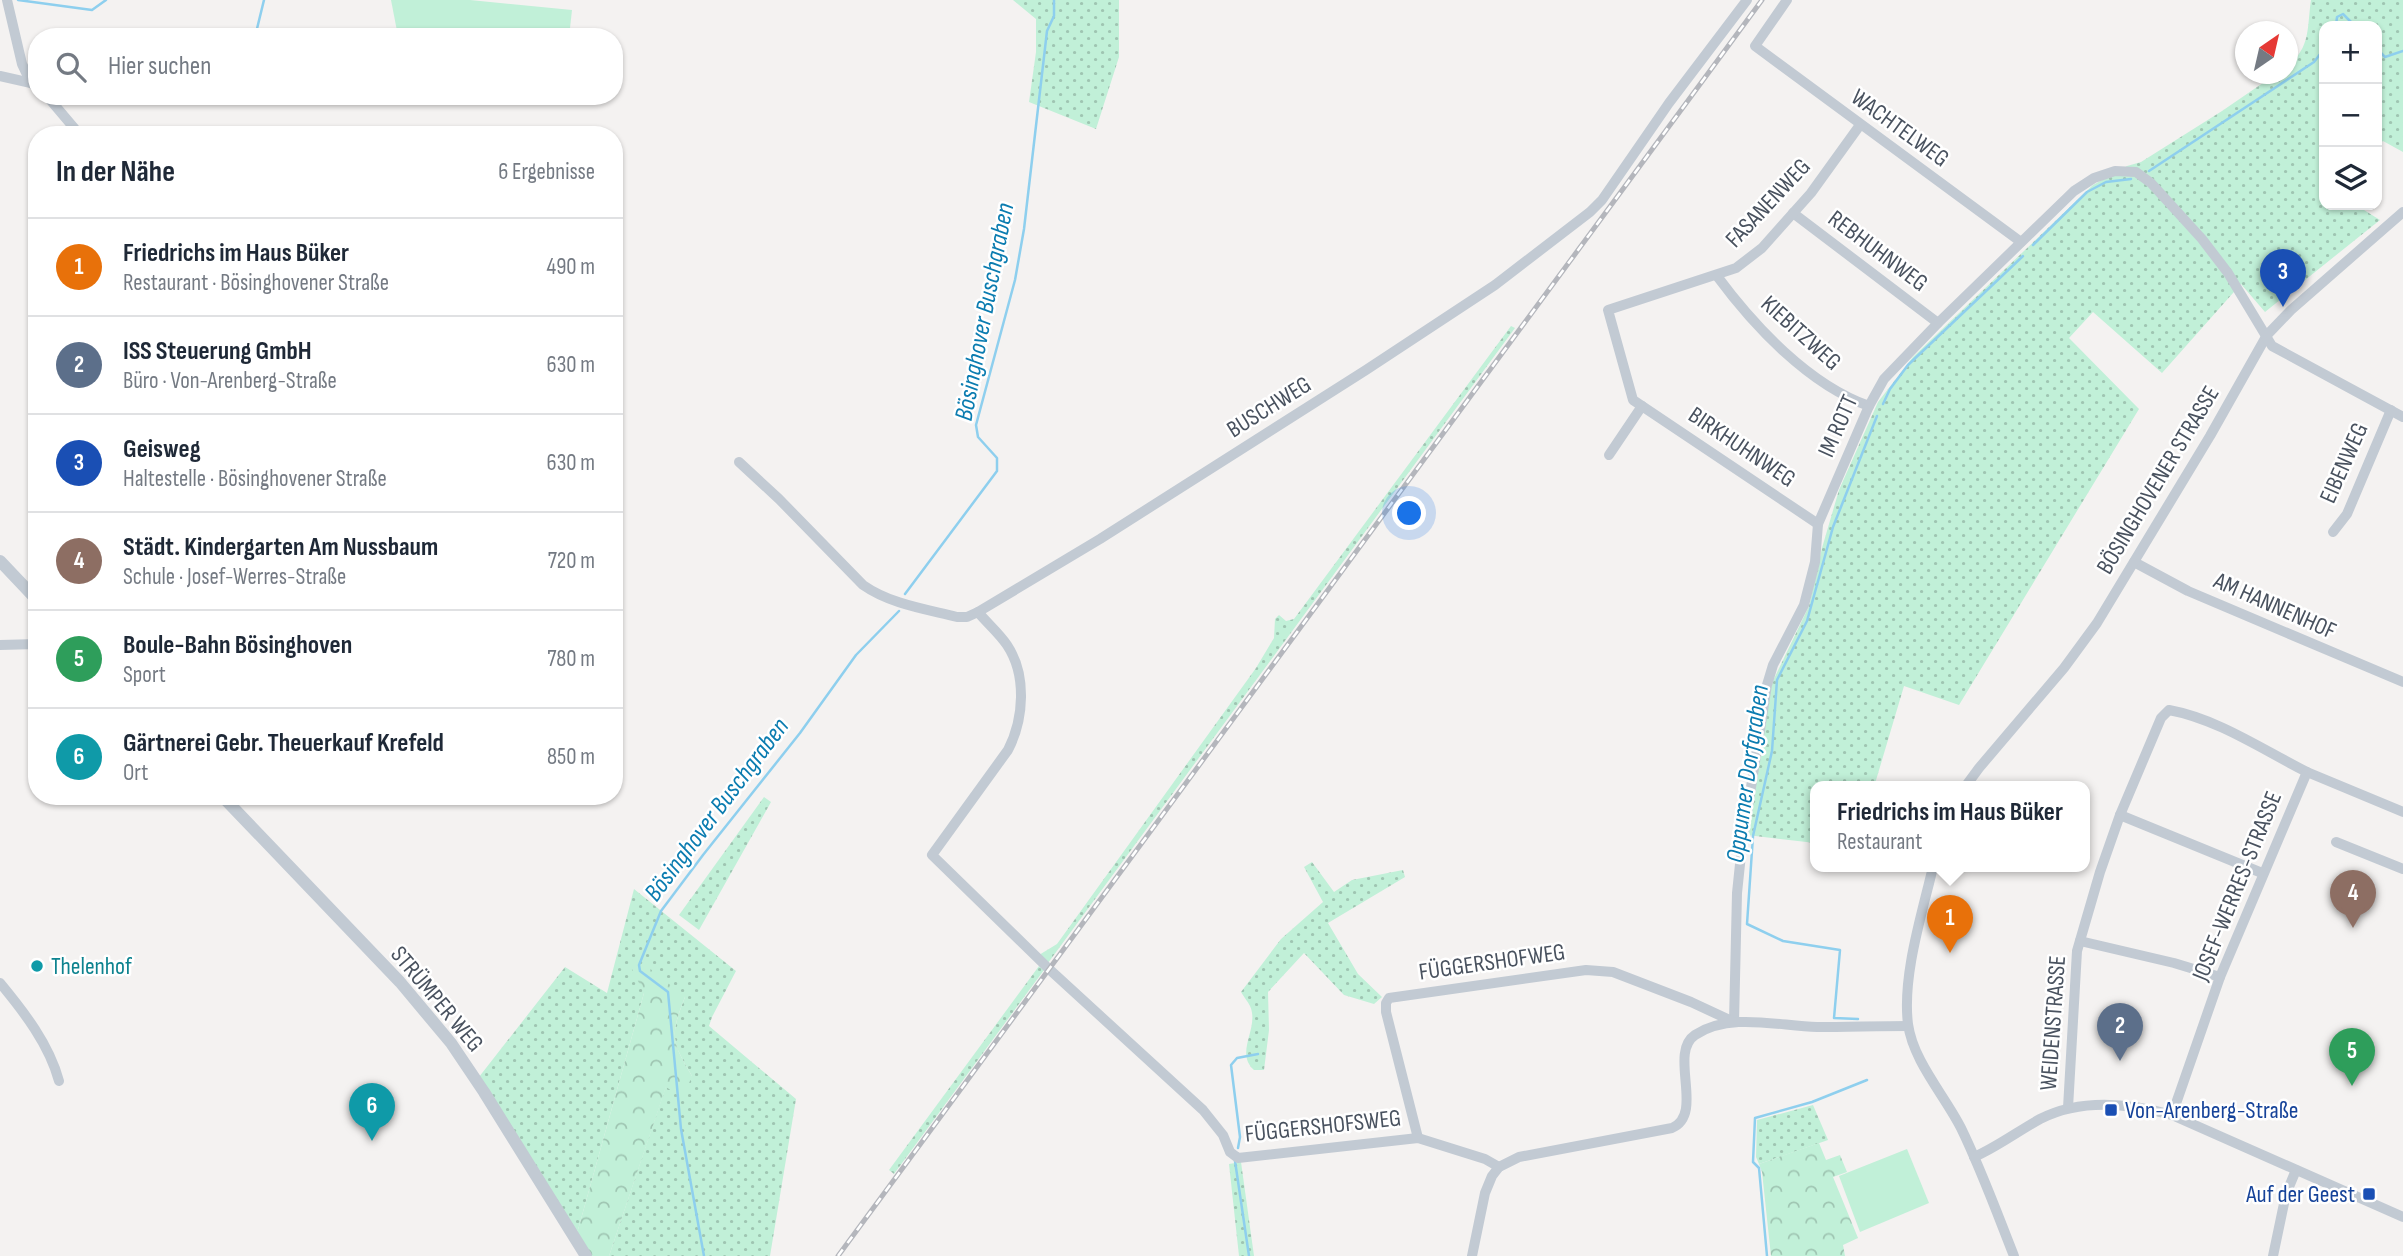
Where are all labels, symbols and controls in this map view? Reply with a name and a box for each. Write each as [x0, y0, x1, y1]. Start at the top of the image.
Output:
north arrow [2235, 21, 2298, 84]
map controls [2319, 21, 2382, 210]
button: + [2319, 21, 2382, 84]
search box [28, 28, 623, 105]
icon: search [52, 48, 90, 86]
text: Hier suchen [108, 51, 211, 82]
street label: WACHTELWEG [1845, 83, 1955, 173]
button: − [2319, 84, 2382, 147]
button: layers [2319, 147, 2382, 210]
street label: FASANENWEG [1719, 152, 1817, 254]
text: In der Nähe [56, 154, 175, 190]
text: 6 Ergebnisse [498, 158, 595, 186]
water label: Bösinghover Buschgraben [949, 200, 1021, 424]
street label: REBHUHNWEG [1822, 204, 1934, 298]
text: Friedrichs im Haus Büker [123, 238, 349, 269]
pin: 3 [2260, 249, 2306, 307]
text: 1 [74, 253, 84, 281]
text: 490 m [546, 253, 595, 281]
text: Restaurant · Bösinghovener Straße [123, 269, 389, 297]
street label: KIEBITZWEG [1755, 289, 1847, 377]
text: ISS Steuerung GmbH [123, 336, 312, 367]
text: 2 [74, 351, 84, 379]
text: 630 m [547, 351, 595, 379]
text: Büro · Von-Arenberg-Straße [123, 367, 337, 395]
street label: BUSCHWEG [1222, 370, 1316, 444]
street label: BÖSINGHOVENER STRASSE [2090, 381, 2226, 579]
street label: IM ROTT [1812, 390, 1865, 462]
street label: BIRKHUHNWEG [1683, 401, 1801, 493]
street label: EIBENWEG [2314, 418, 2374, 508]
text: Geisweg [123, 434, 201, 465]
text: 3 [74, 449, 84, 477]
text: 630 m [547, 449, 595, 477]
text: Haltestelle · Bösinghovener Straße [123, 465, 387, 493]
your location [1392, 496, 1426, 530]
text: Städt. Kindergarten Am Nussbaum [123, 532, 438, 563]
text: 4 [74, 547, 84, 575]
text: 720 m [548, 547, 595, 575]
text: Schule · Josef-Werres-Straße [123, 563, 346, 591]
street label: AM HANNENHOF [2208, 566, 2341, 646]
text: Boule-Bahn Bösinghoven [123, 630, 352, 661]
text: 5 [74, 645, 84, 673]
text: 780 m [547, 645, 595, 673]
text: Sport [123, 661, 166, 689]
water label: Oppumer Dorfgraben [1720, 683, 1776, 865]
water label: Bösinghover Buschgraben [638, 712, 796, 908]
text: Gärtnerei Gebr. Theuerkauf Krefeld [123, 728, 444, 759]
text: 6 [74, 743, 84, 771]
text: 850 m [547, 743, 595, 771]
text: Ort [123, 759, 148, 787]
popup [1810, 781, 2090, 872]
street label: JOSEF-WERRES-STRASSE [2185, 787, 2288, 986]
text: Friedrichs im Haus Büker [1837, 797, 2063, 828]
text: Restaurant [1837, 828, 1922, 856]
pin: 4 [2330, 870, 2376, 928]
pin: 1 [1927, 895, 1973, 953]
street label: FÜGGERSHOFWEG [1417, 937, 1567, 987]
street label: STRÜMPER WEG [384, 940, 490, 1058]
place label: Thelenhof [51, 952, 133, 981]
street label: WEIDENSTRASSE [2034, 954, 2072, 1092]
marker: Thelenhof [29, 958, 45, 974]
pin: 2 [2097, 1003, 2143, 1061]
pin: 5 [2329, 1028, 2375, 1086]
pin: 6 [349, 1083, 395, 1141]
place label: Von-Arenberg-Straße [2125, 1096, 2298, 1125]
marker: Von-Arenberg-Straße [2103, 1102, 2119, 1118]
street label: FÜGGERSHOFSWEG [1243, 1103, 1403, 1149]
place label: Auf der Geest [2245, 1180, 2355, 1209]
marker: Auf der Geest [2361, 1186, 2377, 1202]

